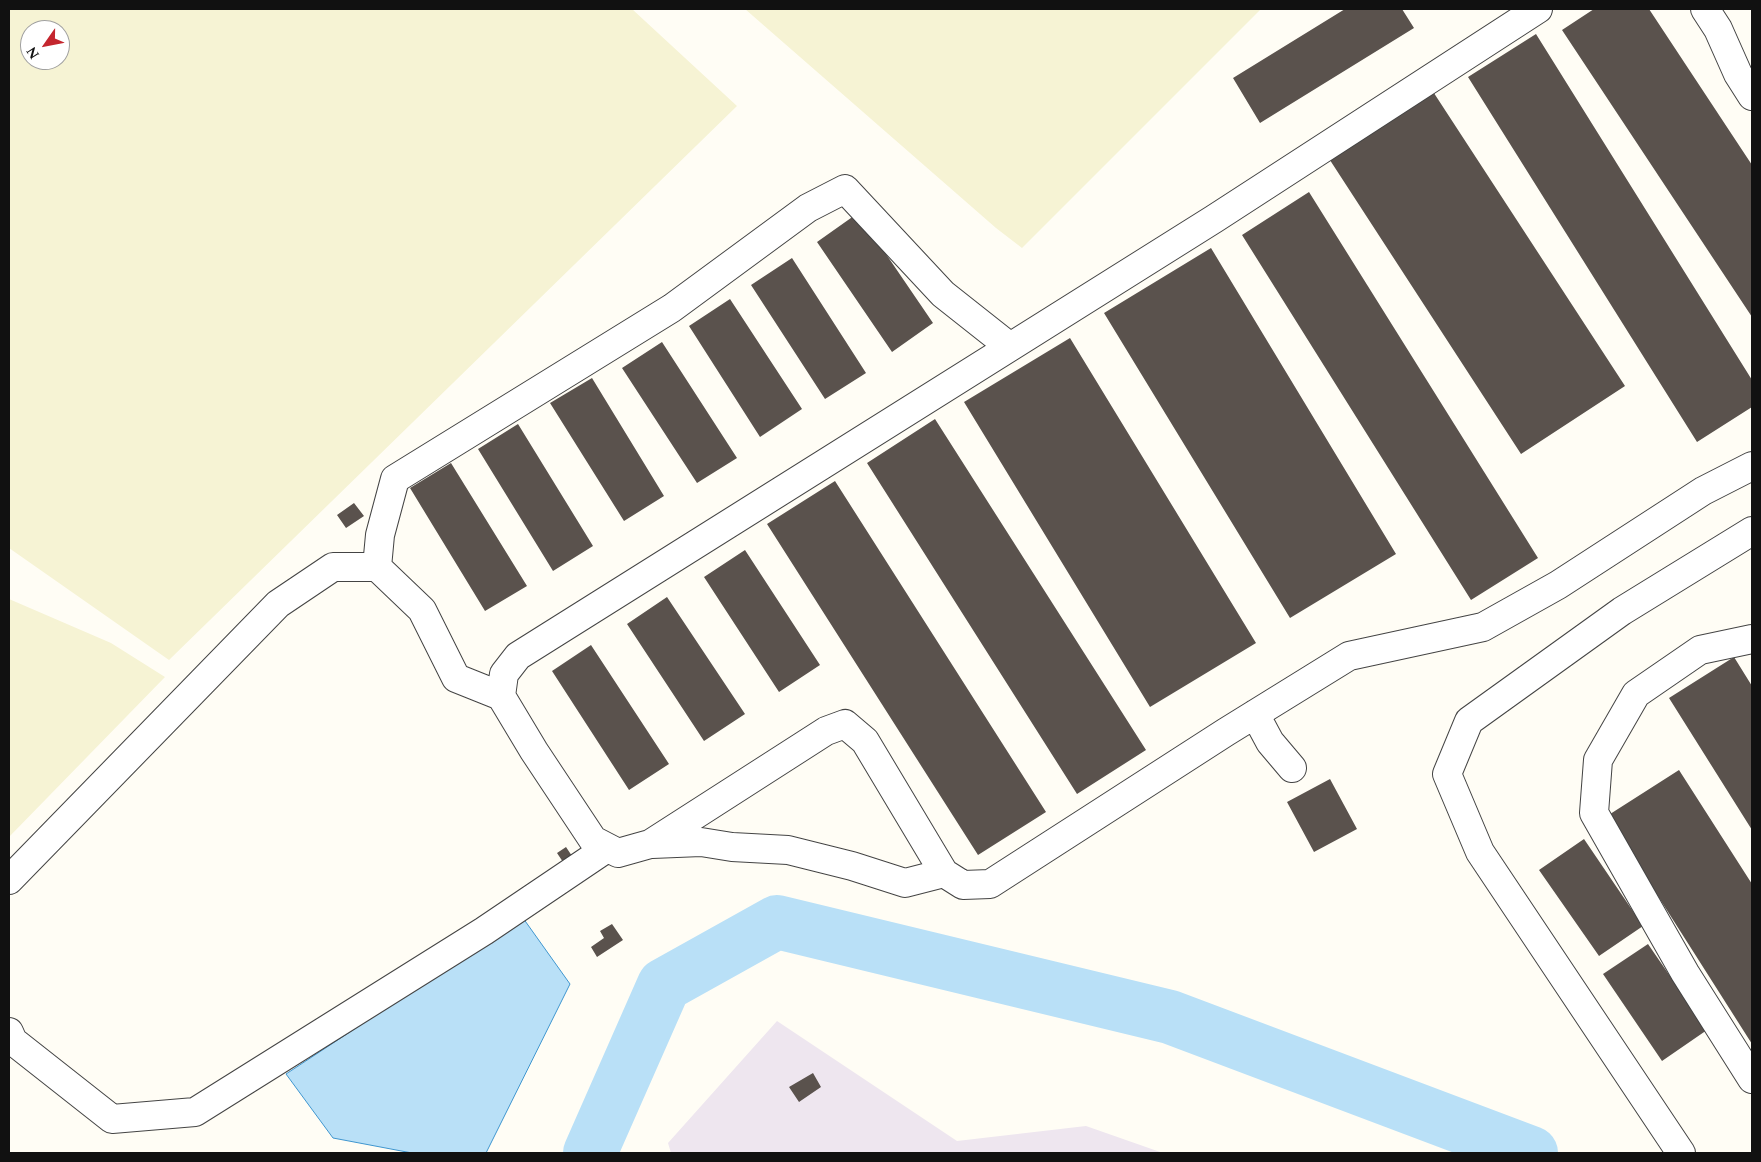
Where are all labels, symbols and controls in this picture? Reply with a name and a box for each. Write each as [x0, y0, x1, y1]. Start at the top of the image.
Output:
north arrow [20, 20, 70, 70]
text: N [21, 42, 45, 63]

